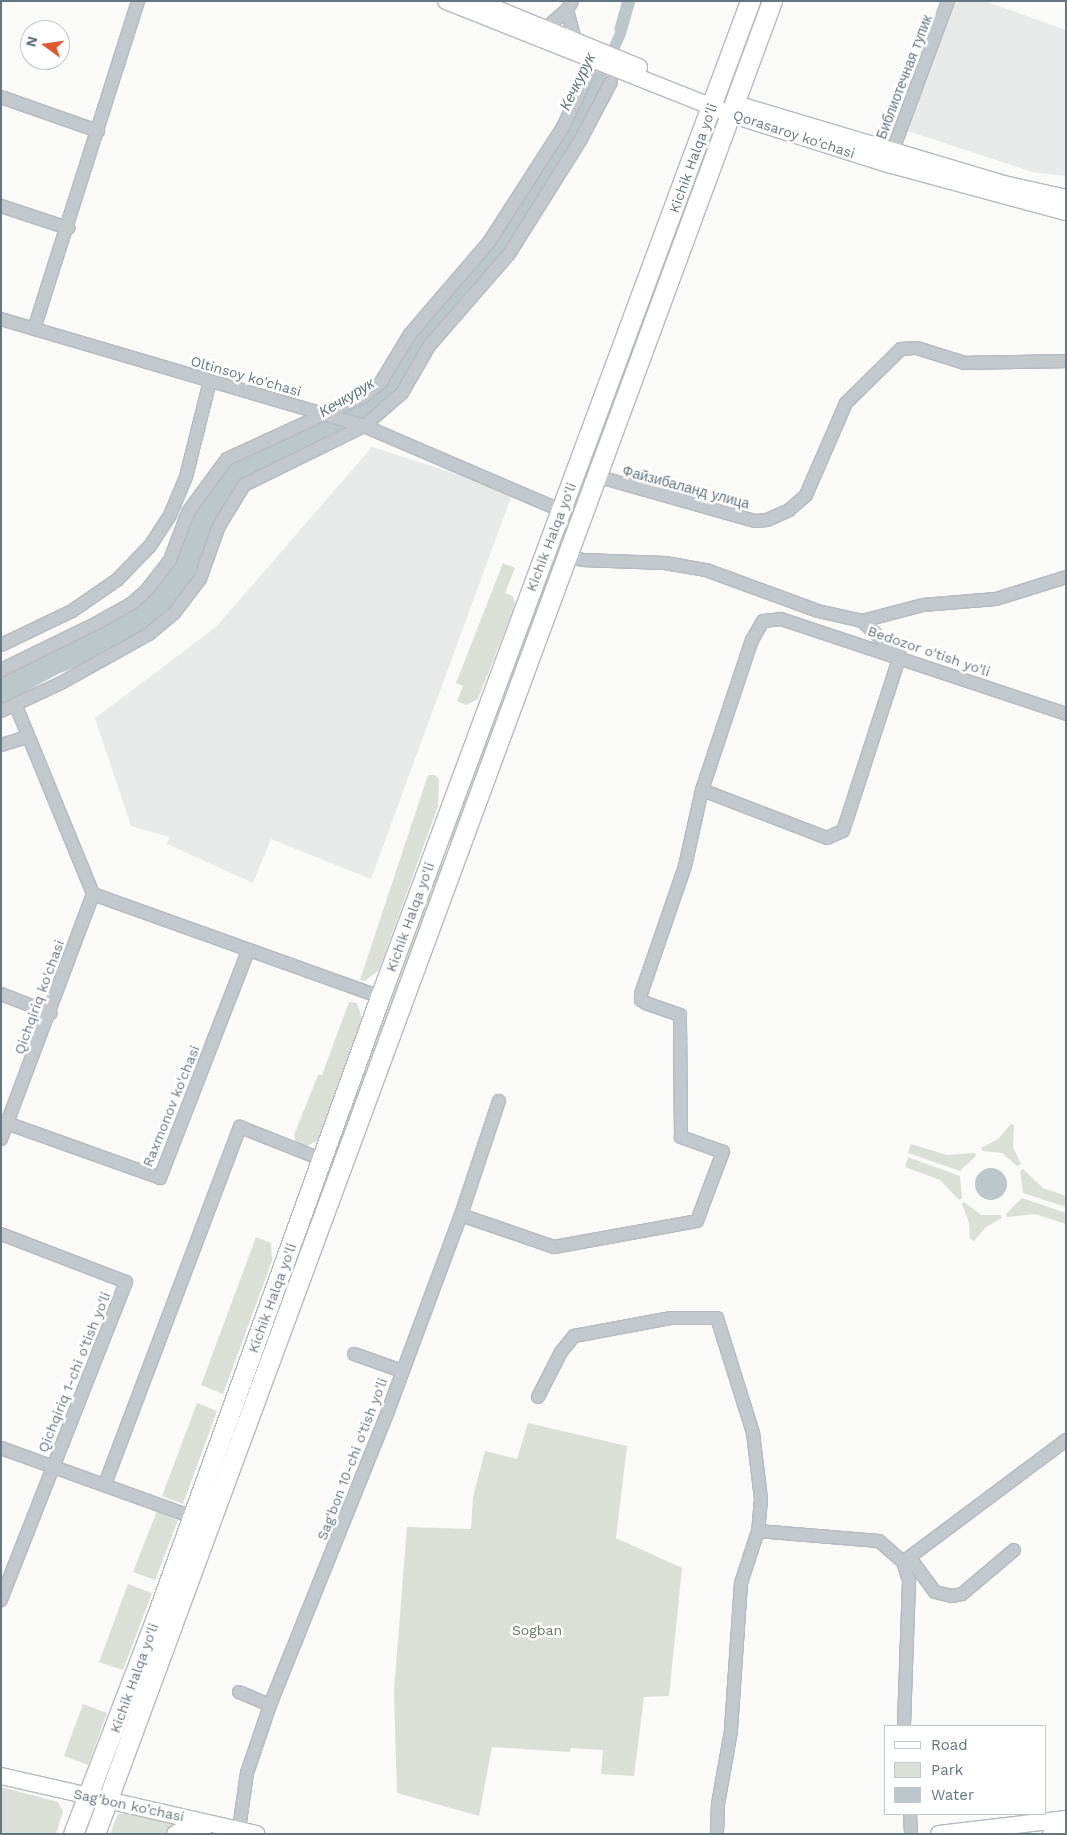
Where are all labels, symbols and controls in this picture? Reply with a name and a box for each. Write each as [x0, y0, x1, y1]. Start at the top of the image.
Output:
street label: Библиотечная тупик [873, 13, 935, 141]
north arrow [20, 20, 70, 70]
text: N [22, 35, 40, 49]
water label: Кечкурук [557, 51, 599, 113]
street label: Kichik Halqa yo'li [665, 100, 721, 216]
street label: Qorasaroy ko'chasi [731, 106, 857, 162]
street label: Oltinsoy ko'chasi [189, 352, 303, 400]
water label: Кечкурук [316, 375, 378, 421]
street label: Файзибаланд улица [621, 462, 751, 512]
street label: Kichik Halqa yo'li [522, 480, 580, 594]
street label: Bedozor o'tish yo'li [865, 622, 993, 680]
street label: Kichik Halqa yo'li [382, 859, 438, 975]
street label: Qichqiriq ko'chasi [11, 938, 67, 1056]
street label: Raxmonov ko'chasi [139, 1043, 203, 1169]
street label: Kichik Halqa yo'li [244, 1240, 300, 1356]
street label: Qichqiriq 1-chi o'tish yo'li [34, 1289, 114, 1455]
street label: Sag'bon 10-chi o'tish yo'li [313, 1375, 391, 1543]
street label: Kichik Halqa yo'li [106, 1620, 162, 1736]
park label: Sogban [512, 1622, 562, 1638]
legend [884, 1725, 1047, 1815]
text: Road [931, 1736, 968, 1754]
text: Park [931, 1761, 963, 1779]
street label: Sag’bon ko’chasi [72, 1785, 186, 1825]
text: Water [931, 1786, 974, 1804]

